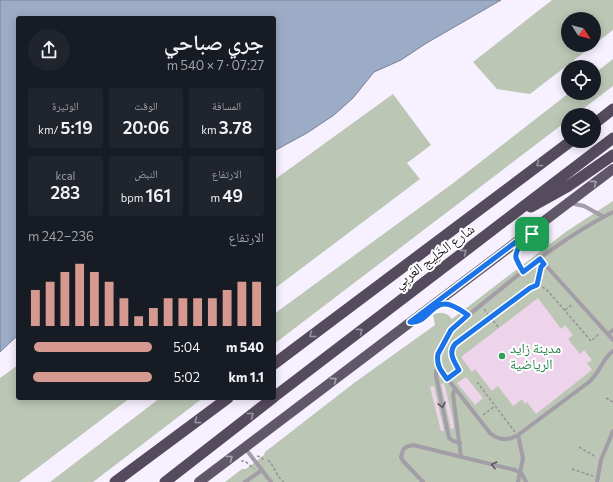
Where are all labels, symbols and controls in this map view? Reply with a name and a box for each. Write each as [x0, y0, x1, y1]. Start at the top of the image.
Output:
north arrow [561, 12, 601, 52]
map controls [561, 12, 601, 148]
text: جري صباحي [164, 28, 264, 55]
button: share [28, 29, 70, 71]
text: 07:27 · 7 × 540 m [167, 57, 264, 73]
button: locate [561, 60, 601, 100]
text: الوتيرة [52, 99, 79, 112]
text: الوقت [134, 99, 158, 112]
text: المسافة [212, 99, 241, 112]
button: layers [561, 108, 601, 148]
text: 5:19 [61, 117, 93, 138]
text: 20:06 [123, 117, 169, 138]
text: 3.78 [219, 117, 252, 138]
text: /km [38, 123, 61, 136]
text: km [201, 123, 219, 136]
one-way arrow [537, 159, 544, 166]
text: النبض [134, 167, 158, 180]
text: الارتفاع [212, 167, 242, 180]
text: kcal [55, 169, 75, 182]
one-way arrow [590, 181, 597, 188]
text: 283 [50, 182, 80, 203]
text: 161 [146, 185, 171, 206]
text: 49 [222, 185, 243, 206]
text: bpm [121, 191, 146, 204]
text: m [210, 191, 222, 204]
pin [515, 217, 549, 251]
street label: شارع الخَلِيج العَربِي [390, 220, 480, 294]
icon: arrive [521, 223, 543, 245]
text: 236–242 m [28, 228, 94, 244]
text: الارتفاع [229, 229, 264, 245]
one-way arrow [459, 250, 466, 257]
one-way arrow [356, 329, 363, 336]
one-way arrow [310, 330, 317, 337]
text: 5:04 [173, 339, 200, 355]
text: 540 m [226, 339, 264, 355]
place label: مدينة زايد الرياضية [510, 339, 561, 373]
marker: مدينة زايد الرياضية [497, 351, 507, 361]
text: 5:02 [174, 369, 200, 385]
text: 1.1 km [228, 369, 264, 385]
one-way arrow [330, 377, 337, 385]
one-way arrow [438, 402, 446, 408]
one-way arrow [247, 413, 254, 420]
one-way arrow [194, 416, 201, 423]
one-way arrow [226, 456, 233, 463]
one-way arrow [491, 461, 497, 469]

